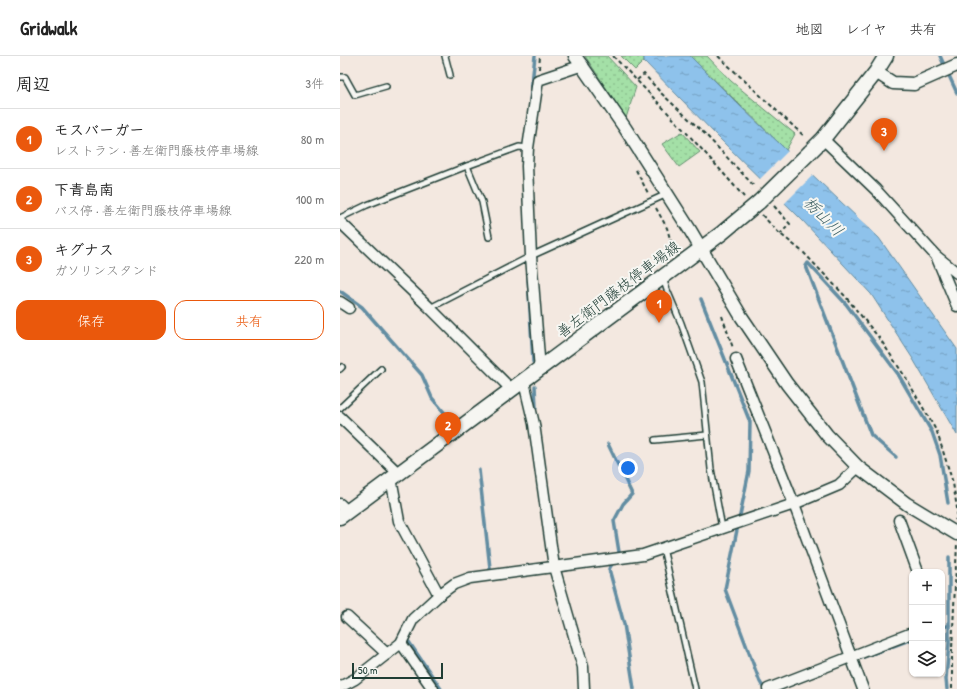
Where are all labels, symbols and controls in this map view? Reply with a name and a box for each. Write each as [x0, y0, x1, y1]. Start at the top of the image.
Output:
text: Gridwalk [20, 15, 77, 41]
text: 地図 [796, 19, 824, 38]
text: レイヤ [846, 19, 887, 38]
text: 共有 [909, 19, 937, 38]
text: 周辺 [16, 72, 50, 95]
text: 3件 [305, 74, 324, 92]
pin: 3 [871, 118, 897, 151]
text: モスバーガー [54, 119, 144, 140]
text: 1 [27, 130, 31, 148]
text: 80 m [301, 130, 324, 148]
text: レストラン · 善左衛門藤枝停車場線 [54, 141, 259, 159]
text: 下青島南 [54, 179, 114, 200]
text: 2 [26, 190, 32, 208]
text: 100 m [296, 190, 324, 208]
water label: 栃山川 [799, 191, 849, 241]
text: バス停 · 善左衛門藤枝停車場線 [54, 201, 232, 219]
street label: 善左衛門藤枝停車場線 [552, 235, 684, 343]
text: キグナス [54, 239, 114, 260]
text: 3 [26, 250, 32, 268]
text: 220 m [294, 250, 324, 268]
text: ガソリンスタンド [54, 261, 158, 279]
pin: 1 [646, 290, 672, 323]
button: 保存 [16, 300, 166, 340]
button: 共有 [174, 300, 324, 340]
pin: 2 [435, 412, 461, 445]
your location [618, 458, 638, 478]
map controls [909, 569, 945, 677]
button: + [909, 569, 945, 605]
button: − [909, 605, 945, 641]
button: layers [909, 641, 945, 677]
scale bar [352, 661, 443, 680]
text: 50 m [358, 663, 378, 677]

